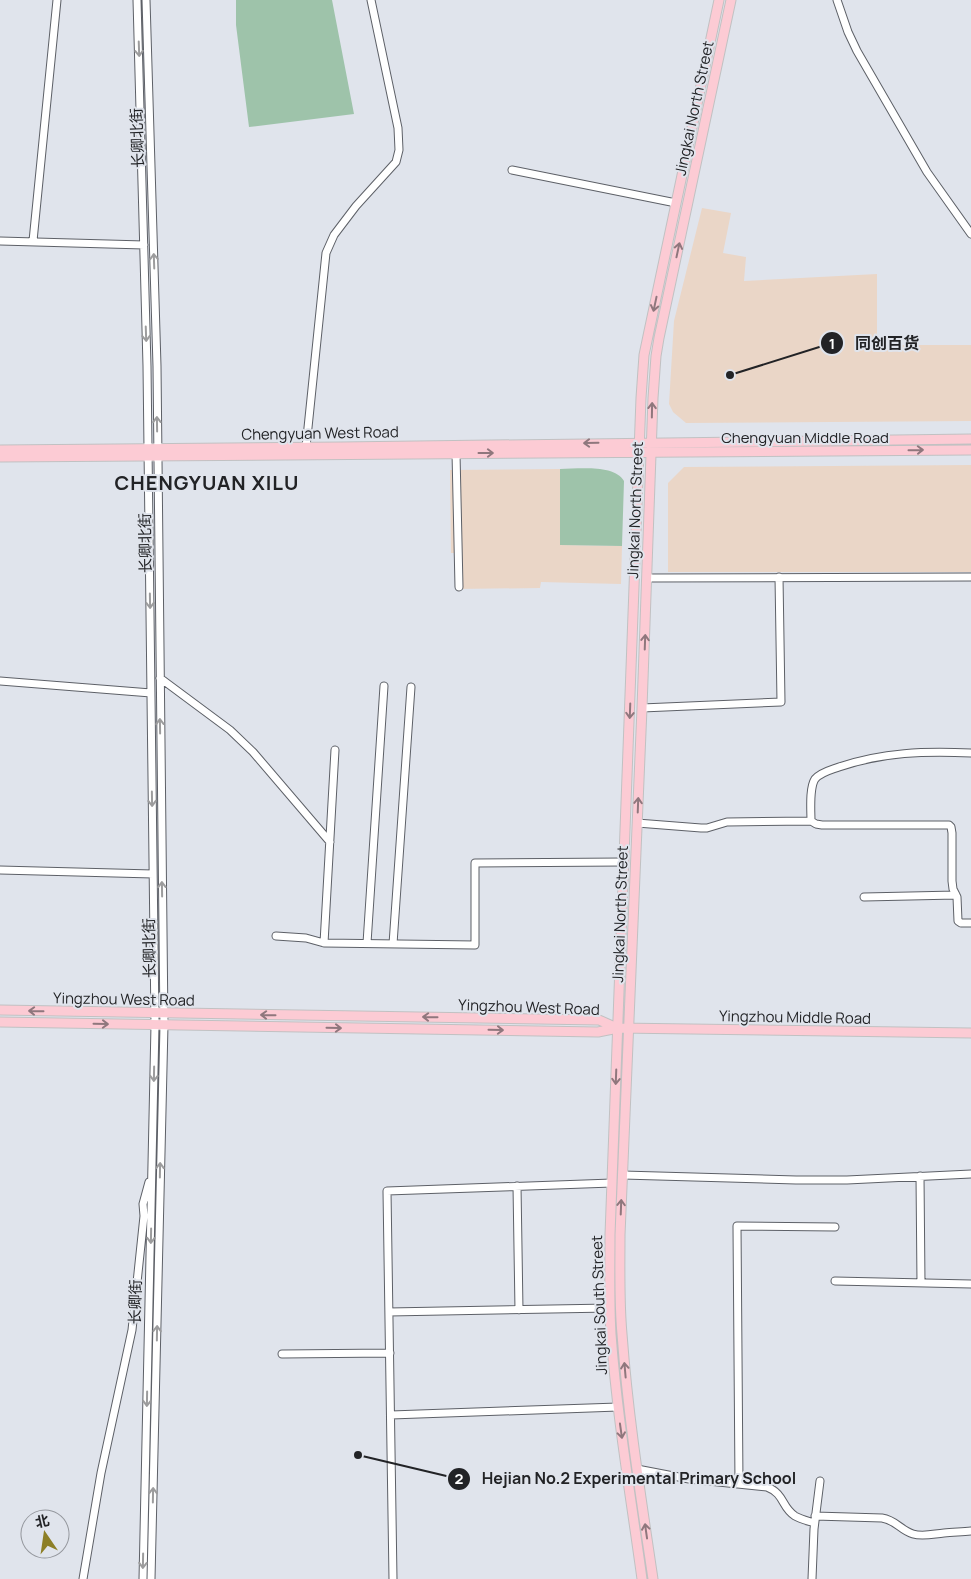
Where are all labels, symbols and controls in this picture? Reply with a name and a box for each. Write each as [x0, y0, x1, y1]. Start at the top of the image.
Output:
street label: Jingkai North Street [669, 39, 719, 177]
one-way arrow [134, 40, 143, 56]
street label: 长卿北街 [125, 108, 149, 168]
one-way arrow [674, 242, 683, 258]
one-way arrow [149, 254, 159, 270]
one-way arrow [650, 296, 659, 312]
one-way arrow [142, 325, 151, 341]
callout: 同创百货 [820, 328, 929, 359]
text: 同创百货 [855, 332, 919, 354]
text: 1 [829, 333, 835, 354]
one-way arrow [648, 402, 657, 418]
one-way arrow [152, 416, 162, 432]
street label: Chengyuan West Road [241, 421, 399, 445]
street label: Chengyuan Middle Road [721, 427, 889, 448]
one-way arrow [583, 438, 600, 448]
street label: Jingkai North Street [622, 441, 648, 579]
one-way arrow [907, 445, 923, 455]
one-way arrow [478, 448, 494, 458]
district label: CHENGYUAN XILU [115, 469, 299, 496]
street label: 长卿北街 [134, 513, 156, 573]
one-way arrow [145, 592, 155, 609]
one-way arrow [640, 634, 649, 650]
one-way arrow [626, 702, 635, 718]
one-way arrow [155, 719, 165, 735]
one-way arrow [147, 790, 157, 806]
one-way arrow [634, 797, 643, 813]
street label: Jingkai North Street [607, 845, 633, 983]
one-way arrow [157, 881, 167, 897]
street label: 长卿北街 [138, 918, 160, 978]
street label: Yingzhou West Road [53, 987, 195, 1011]
street label: Yingzhou West Road [458, 994, 600, 1020]
street label: Yingzhou Middle Road [719, 1005, 871, 1029]
one-way arrow [28, 1006, 44, 1016]
one-way arrow [260, 1010, 276, 1020]
one-way arrow [423, 1013, 439, 1022]
one-way arrow [92, 1019, 109, 1029]
one-way arrow [325, 1023, 341, 1033]
one-way arrow [488, 1026, 504, 1035]
one-way arrow [149, 1065, 159, 1081]
one-way arrow [611, 1068, 621, 1084]
one-way arrow [156, 1163, 165, 1179]
one-way arrow [617, 1200, 626, 1216]
one-way arrow [146, 1228, 155, 1244]
street label: Jingkai South Street [586, 1235, 612, 1375]
street label: 长卿街 [124, 1279, 146, 1325]
one-way arrow [152, 1325, 161, 1341]
one-way arrow [620, 1362, 630, 1378]
one-way arrow [142, 1390, 152, 1406]
one-way arrow [616, 1423, 626, 1439]
callout: Hejian No.2 Experimental Primary School [447, 1463, 806, 1494]
text: Hejian No.2 Experimental Primary School [482, 1467, 796, 1489]
text: 2 [455, 1468, 464, 1489]
one-way arrow [148, 1488, 158, 1504]
north arrow [20, 1509, 70, 1559]
text: 北 [33, 1510, 51, 1532]
one-way arrow [640, 1523, 650, 1539]
one-way arrow [138, 1552, 148, 1569]

